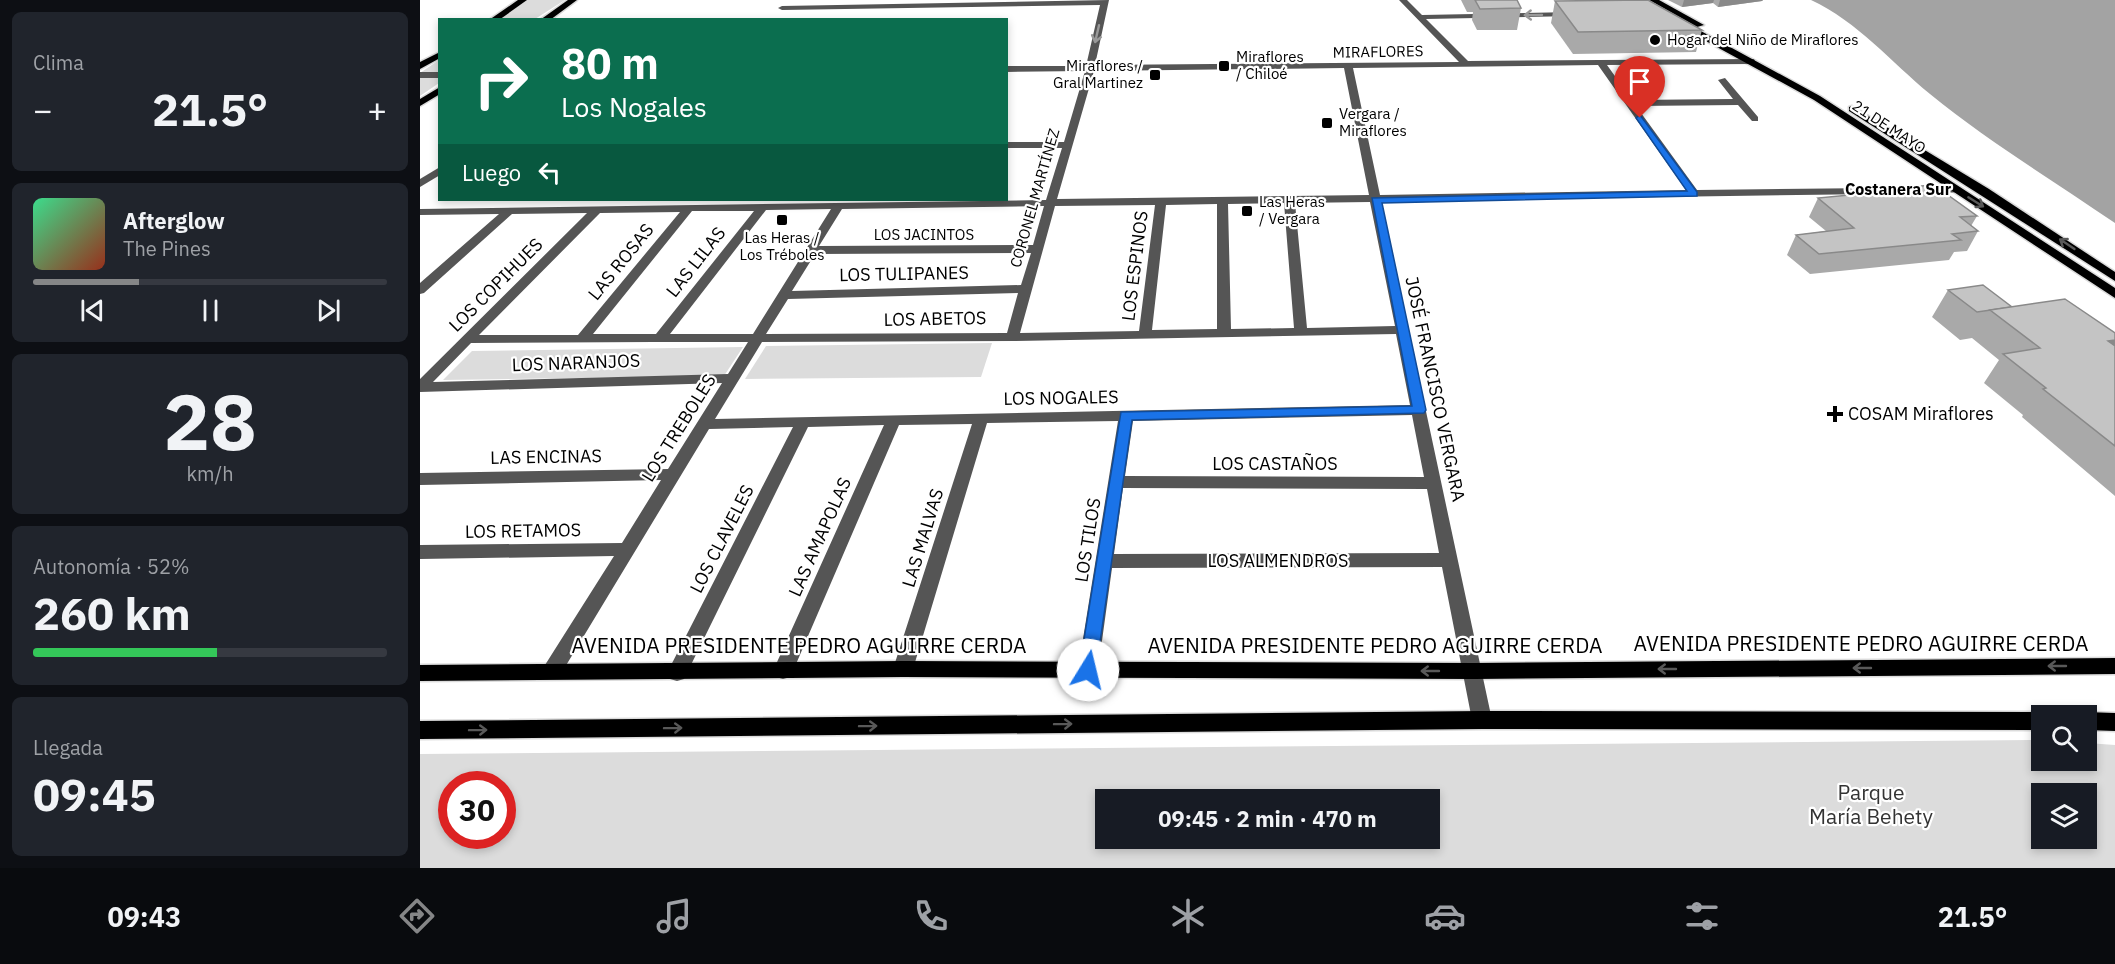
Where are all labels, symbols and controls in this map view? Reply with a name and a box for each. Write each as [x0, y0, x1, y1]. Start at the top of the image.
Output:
one-way arrow [1523, 9, 1543, 21]
one-way arrow [1091, 24, 1103, 43]
place label: Hogar del Niño de Miraflores [1667, 30, 1858, 49]
marker: Hogar del Niño de Miraflores [1648, 33, 1662, 47]
text: 80 m [561, 36, 659, 91]
street label: MIRAFLORES [1333, 41, 1423, 62]
icon: right [462, 42, 540, 120]
place label: Miraflores / Chiloé [1236, 47, 1304, 83]
text: Clima [33, 49, 84, 76]
place label: Miraflores / Gral Martinez [1053, 56, 1143, 92]
pin [1614, 56, 1665, 118]
marker: Miraflores / Chiloé [1217, 59, 1231, 73]
icon: arrive [1623, 65, 1656, 98]
marker: Miraflores / Gral Martinez [1148, 68, 1162, 82]
text: 21.5° [152, 80, 268, 138]
text: − [33, 88, 53, 131]
text: + [367, 88, 387, 131]
text: Los Nogales [561, 89, 707, 124]
street label: 21 DE MAYO [1849, 96, 1930, 157]
place label: Vergara / Miraflores [1339, 104, 1407, 140]
marker: Vergara / Miraflores [1320, 116, 1334, 130]
street label: CORONEL MARTÍNEZ [1006, 126, 1064, 270]
icon: left [533, 156, 566, 189]
text: Luego [462, 158, 521, 187]
district label: Costanera Sur [1845, 179, 1952, 199]
place label: Las Heras / Vergara [1259, 192, 1325, 228]
one-way arrow [1967, 196, 1984, 208]
marker: Las Heras / Vergara [1240, 204, 1254, 218]
text: Afterglow [123, 206, 225, 235]
street label: LOS ESPINOS [1116, 209, 1153, 322]
marker: Las Heras / Los Tréboles [775, 213, 789, 227]
street label: LAS ROSAS [583, 219, 659, 305]
street label: LAS LILAS [661, 222, 730, 302]
street label: LOS JACINTOS [874, 225, 974, 244]
place label: Las Heras / Los Tréboles [740, 228, 824, 264]
street label: LOS COPIHUES [444, 233, 547, 336]
text: The Pines [123, 235, 211, 262]
one-way arrow [2059, 238, 2075, 250]
street label: LOS TULIPANES [839, 261, 969, 286]
street label: JOSÉ FRANCISCO VERGARA [1400, 274, 1471, 504]
icon: previous [76, 294, 109, 327]
icon: pause [194, 294, 227, 327]
icon: next [312, 294, 345, 327]
street label: LOS ABETOS [883, 306, 987, 331]
street label: LOS NARANJOS [511, 349, 641, 376]
text: 28 [163, 370, 257, 471]
street label: LOS TREBOLES [636, 370, 721, 486]
street label: LOS NOGALES [1003, 385, 1119, 410]
place label: COSAM Miraflores [1848, 402, 1994, 425]
marker: COSAM Miraflores [1826, 405, 1844, 423]
street label: LAS ENCINAS [490, 444, 602, 469]
street label: LOS CASTAÑOS [1212, 452, 1338, 475]
text: km/h [186, 460, 234, 487]
street label: LAS AMAPOLAS [783, 474, 856, 600]
street label: LOS CLAVELES [684, 481, 759, 597]
street label: LAS MALVAS [897, 486, 948, 590]
street label: LOS TILOS [1070, 496, 1106, 584]
street label: LOS RETAMOS [465, 518, 581, 543]
street label: LOS ALMENDROS [1208, 549, 1348, 572]
text: Autonomía · 52% [33, 553, 190, 580]
text: 260 km [33, 584, 191, 642]
street label: AVENIDA PRESIDENTE PEDRO AGUIRRE CERDA [1633, 629, 2089, 657]
street label: AVENIDA PRESIDENTE PEDRO AGUIRRE CERDA [571, 631, 1027, 659]
street label: AVENIDA PRESIDENTE PEDRO AGUIRRE CERDA [1147, 631, 1603, 659]
position arrow [1056, 638, 1120, 702]
one-way arrow [2047, 661, 2067, 672]
one-way arrow [1852, 662, 1872, 674]
one-way arrow [1657, 663, 1677, 675]
one-way arrow [1420, 665, 1440, 677]
map controls [2031, 705, 2097, 849]
button: search [2031, 705, 2097, 771]
one-way arrow [1053, 718, 1073, 730]
one-way arrow [858, 720, 878, 732]
one-way arrow [663, 722, 683, 734]
one-way arrow [468, 724, 488, 736]
text: Llegada [33, 734, 103, 761]
text: 09:45 [33, 765, 156, 823]
speed limit sign: 30 [438, 771, 516, 849]
park label: Parque María Behety [1809, 778, 1933, 830]
button: layers [2031, 783, 2097, 849]
text: 09:45 · 2 min · 470 m [1158, 804, 1377, 833]
icon: directions [396, 895, 438, 937]
icon: music [653, 895, 695, 937]
icon: phone [910, 895, 952, 937]
icon: climate [1167, 895, 1209, 937]
icon: car [1424, 895, 1466, 937]
icon: filters [1681, 895, 1723, 937]
text: 09:43 [107, 899, 181, 934]
text: 21.5° [1938, 899, 2007, 934]

